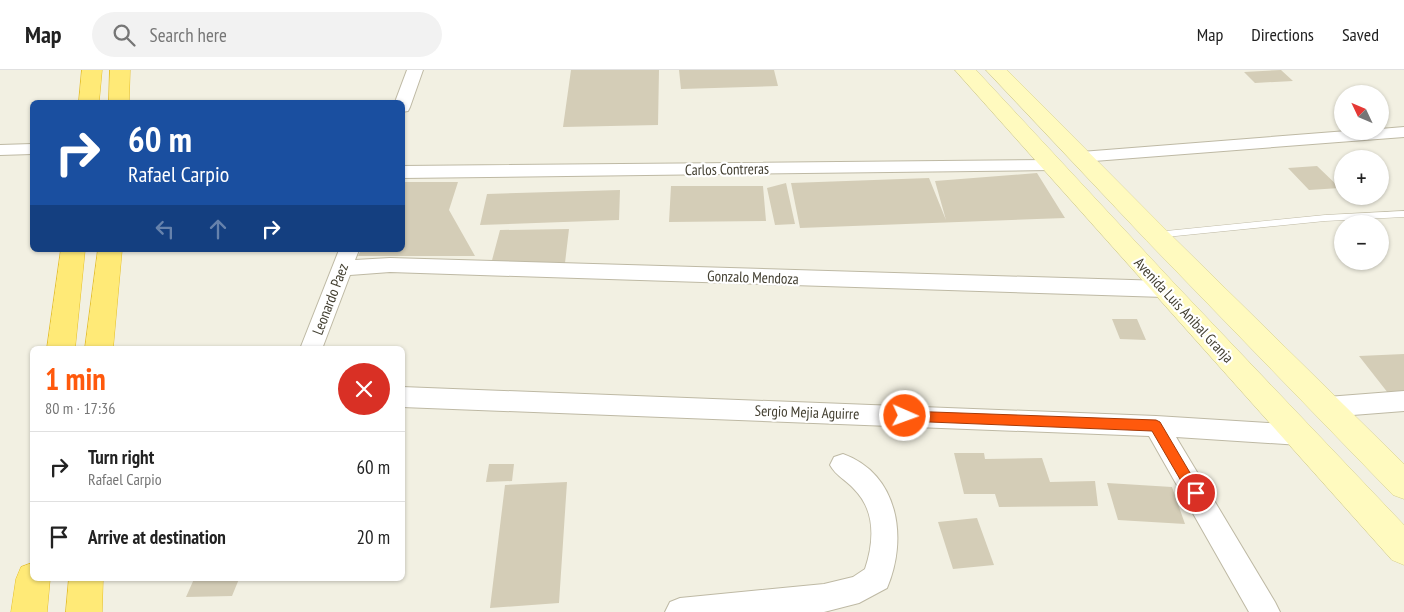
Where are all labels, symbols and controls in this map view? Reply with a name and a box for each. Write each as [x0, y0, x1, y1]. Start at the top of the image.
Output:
search box [92, 12, 442, 57]
text: Map [25, 19, 62, 50]
icon: search [110, 21, 138, 49]
text: Search here [150, 23, 227, 47]
text: Map [1197, 23, 1223, 46]
text: Directions [1251, 23, 1314, 46]
text: Saved [1342, 23, 1379, 46]
north arrow [1334, 85, 1389, 140]
map controls [1334, 85, 1389, 270]
text: 60 m [128, 116, 192, 162]
icon: right [45, 120, 110, 185]
button: + [1334, 150, 1389, 205]
street label: Carlos Contreras [685, 159, 769, 179]
text: Rafael Carpio [128, 160, 229, 188]
icon: left [151, 215, 179, 243]
icon: ahead [204, 215, 232, 243]
icon: right [257, 215, 285, 243]
button: − [1334, 215, 1389, 270]
street label: Avenida Luis Anibal Granja [1130, 253, 1238, 367]
street label: Leonardo Paez [308, 261, 352, 337]
street label: Gonzalo Mendoza [707, 266, 799, 288]
text: 1 min [45, 359, 106, 398]
button: close [338, 363, 390, 415]
position arrow [878, 389, 930, 441]
text: 80 m · 17:36 [45, 398, 116, 418]
street label: Sergio Mejia Aguirre [754, 401, 860, 423]
text: Turn right [88, 445, 154, 469]
icon: right [45, 453, 73, 481]
text: 60 m [357, 455, 390, 479]
text: Rafael Carpio [88, 469, 162, 489]
pin [1175, 472, 1217, 514]
icon: arrive [1182, 479, 1210, 507]
icon: arrive [45, 523, 73, 551]
text: Arrive at destination [88, 525, 226, 549]
text: 20 m [357, 525, 390, 549]

